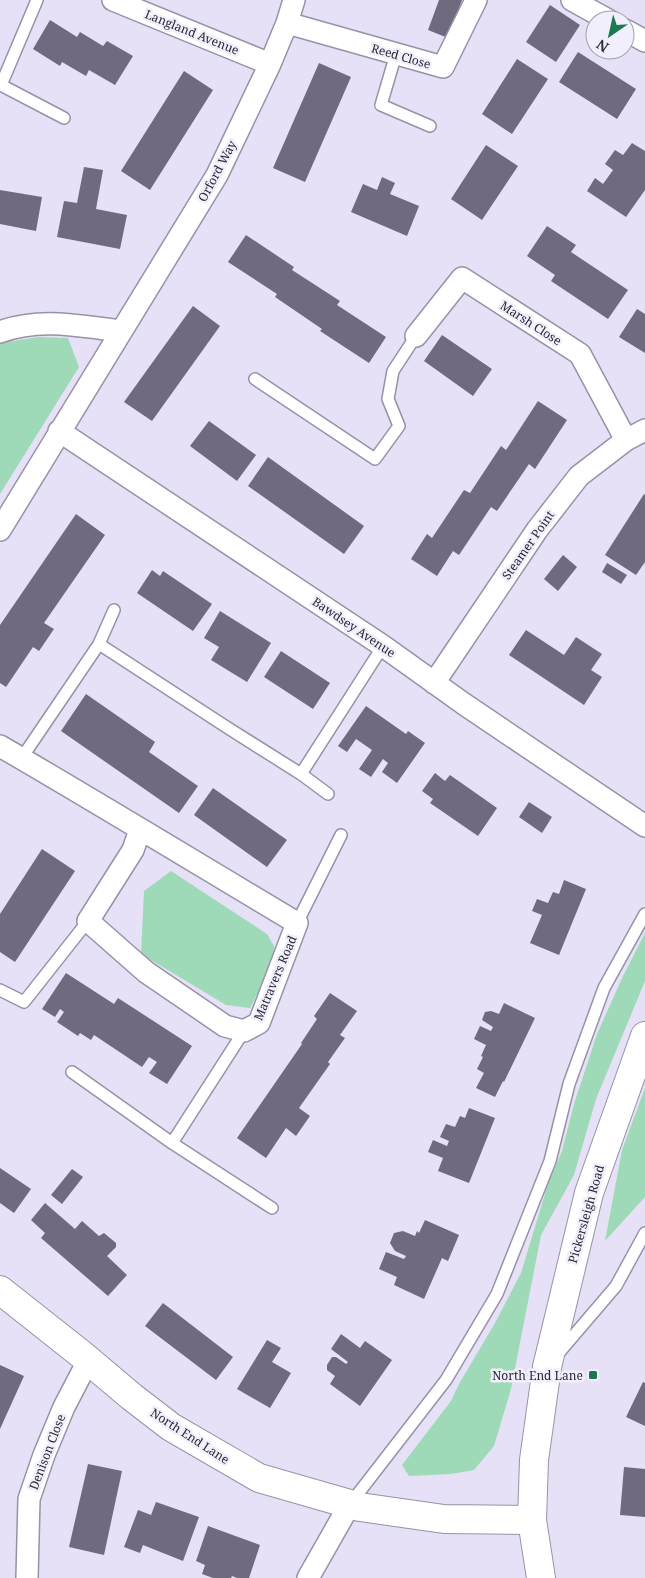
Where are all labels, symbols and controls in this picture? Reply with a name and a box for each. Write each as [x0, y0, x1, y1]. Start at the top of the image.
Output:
street label: Langland Avenue [142, 5, 242, 59]
north arrow [585, 10, 635, 60]
text: N [593, 35, 612, 57]
street label: Reed Close [369, 39, 433, 73]
street label: Orford Way [194, 137, 240, 205]
street label: Marsh Close [497, 297, 565, 349]
street label: Steamer Point [498, 507, 558, 583]
street label: Bawdsey Avenue [309, 593, 399, 661]
street label: Matravers Road [249, 932, 301, 1023]
street label: Pickersleigh Road [564, 1162, 608, 1265]
place label: North End Lane [492, 1367, 583, 1384]
marker: North End Lane [587, 1369, 599, 1381]
street label: North End Lane [147, 1404, 233, 1468]
street label: Denison Close [25, 1412, 69, 1492]

